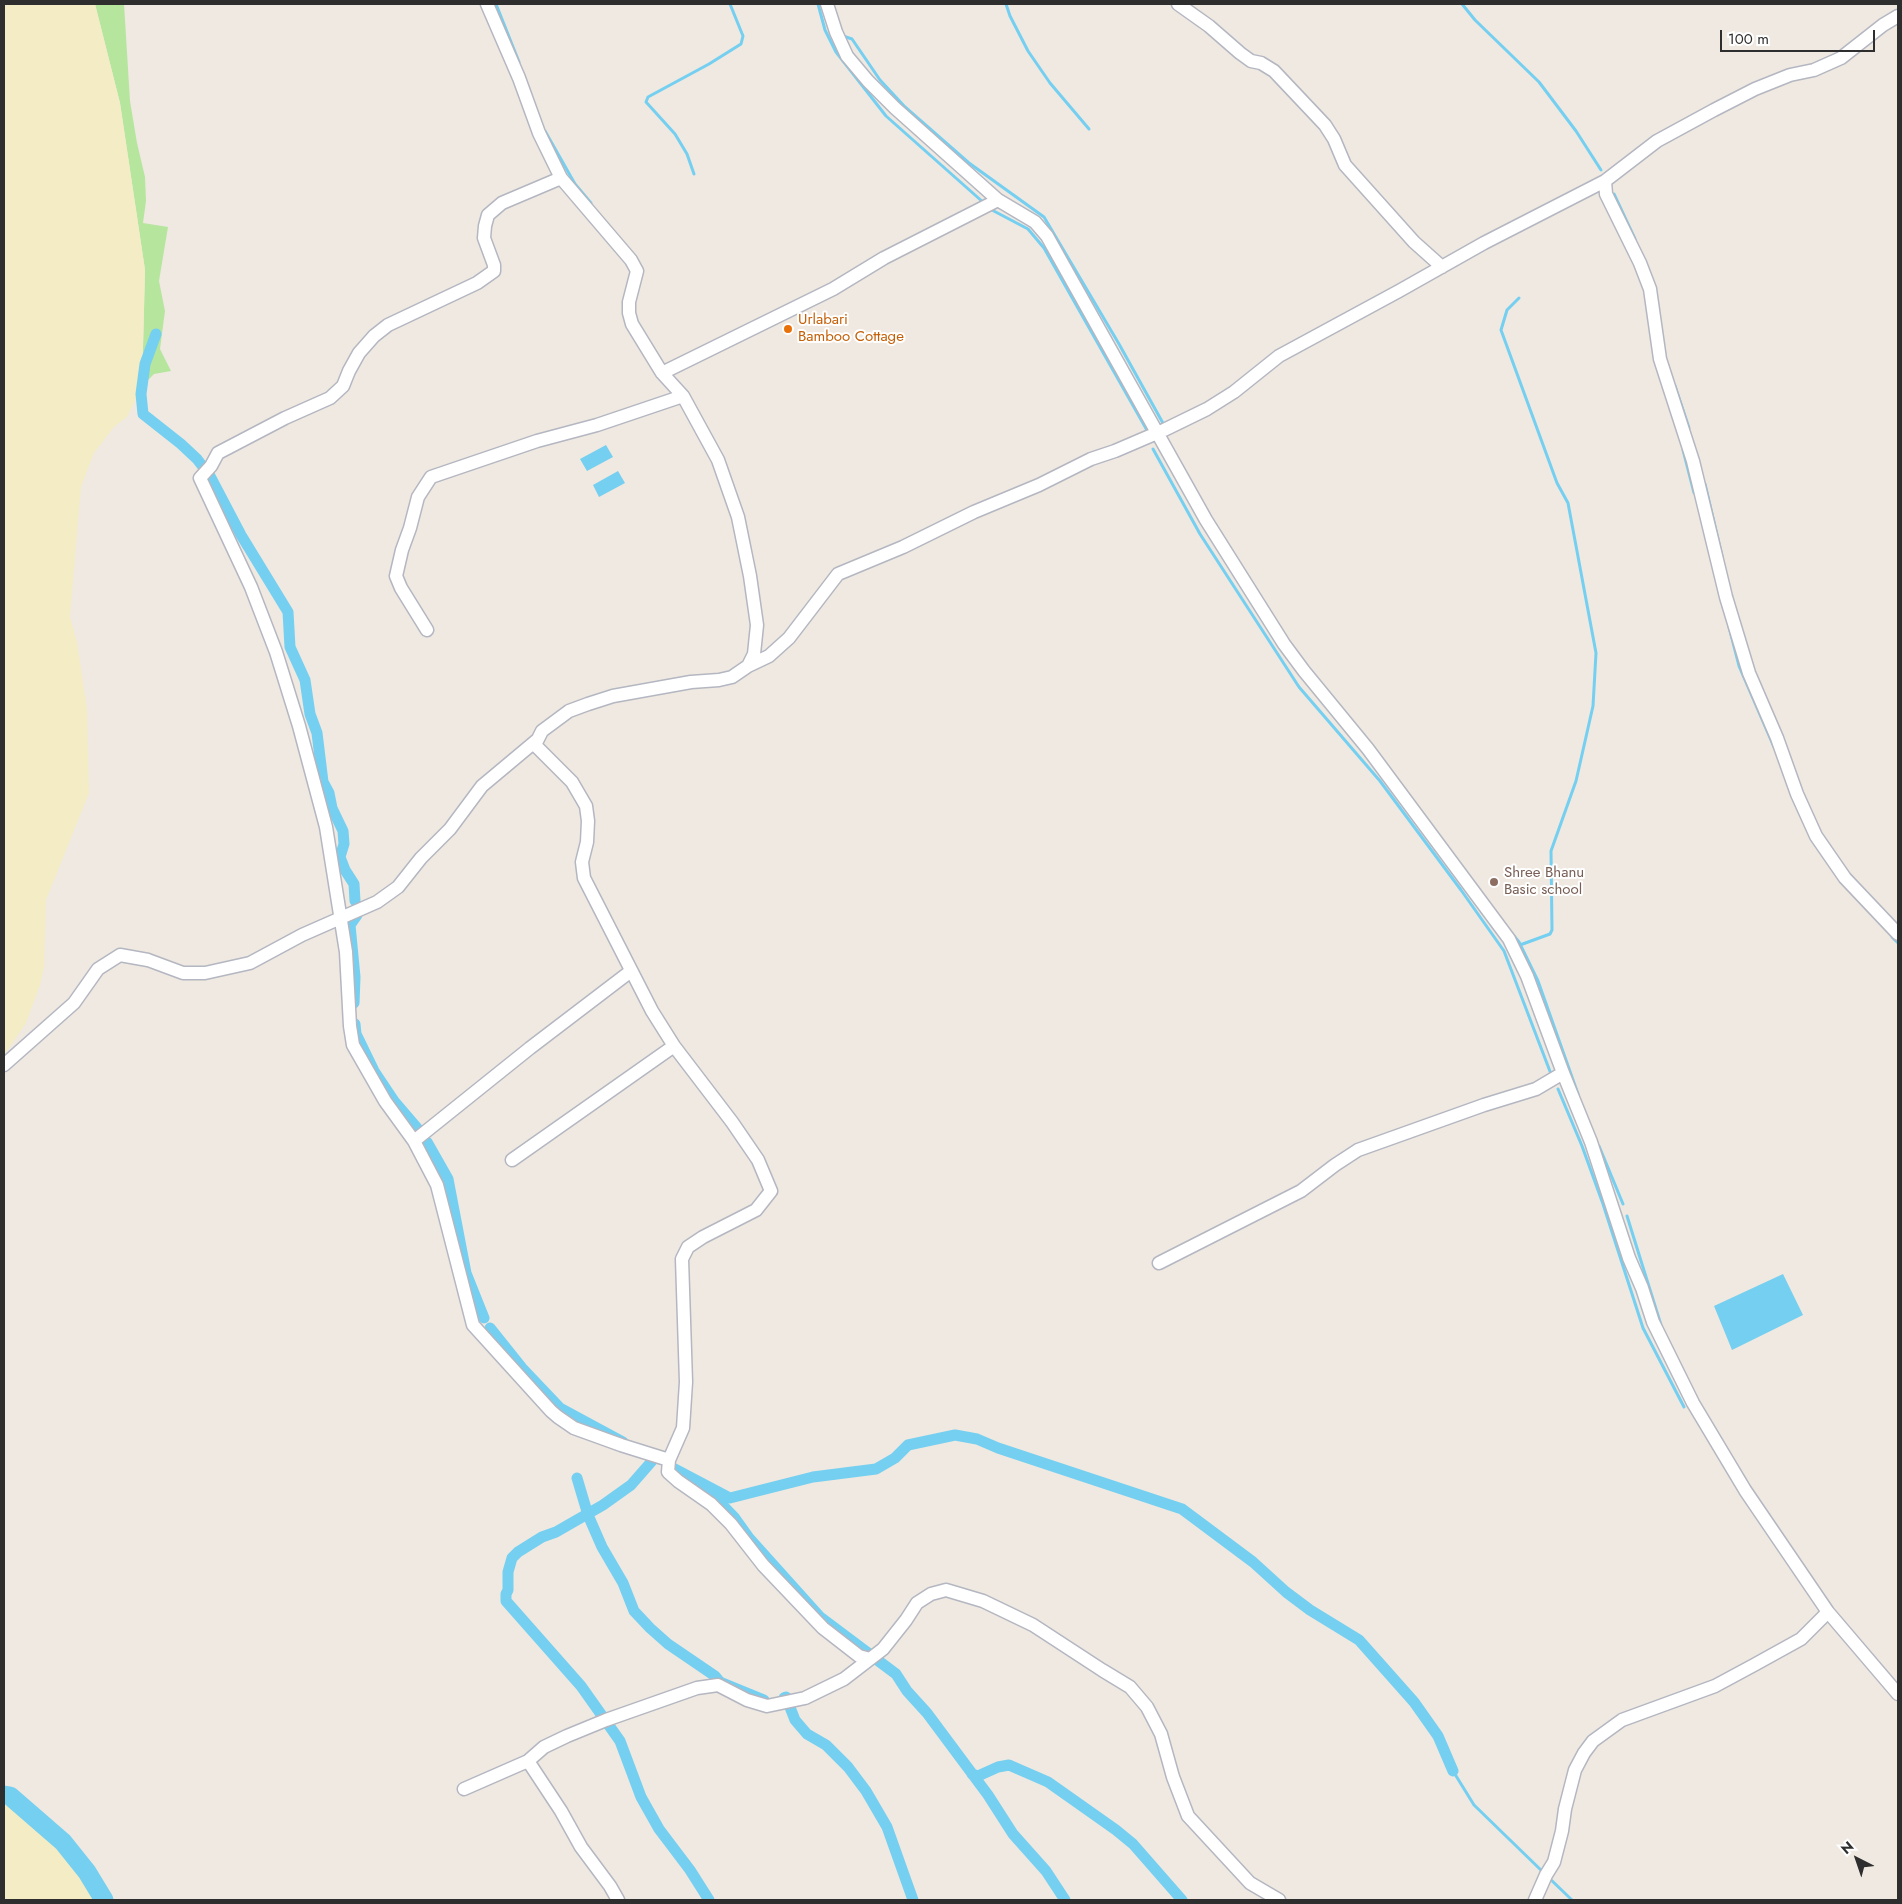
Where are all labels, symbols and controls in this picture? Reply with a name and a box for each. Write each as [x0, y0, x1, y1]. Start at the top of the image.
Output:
scale bar [1722, 20, 1877, 52]
text: 100 m [1728, 28, 1769, 50]
place label: Urlabari Bamboo Cottage [798, 311, 904, 346]
marker: Urlabari Bamboo Cottage [782, 323, 794, 335]
place label: Shree Bhanu Basic school [1504, 864, 1584, 899]
marker: Shree Bhanu Basic school [1488, 876, 1500, 888]
north arrow [1832, 1834, 1882, 1884]
text: N [1836, 1836, 1858, 1859]

